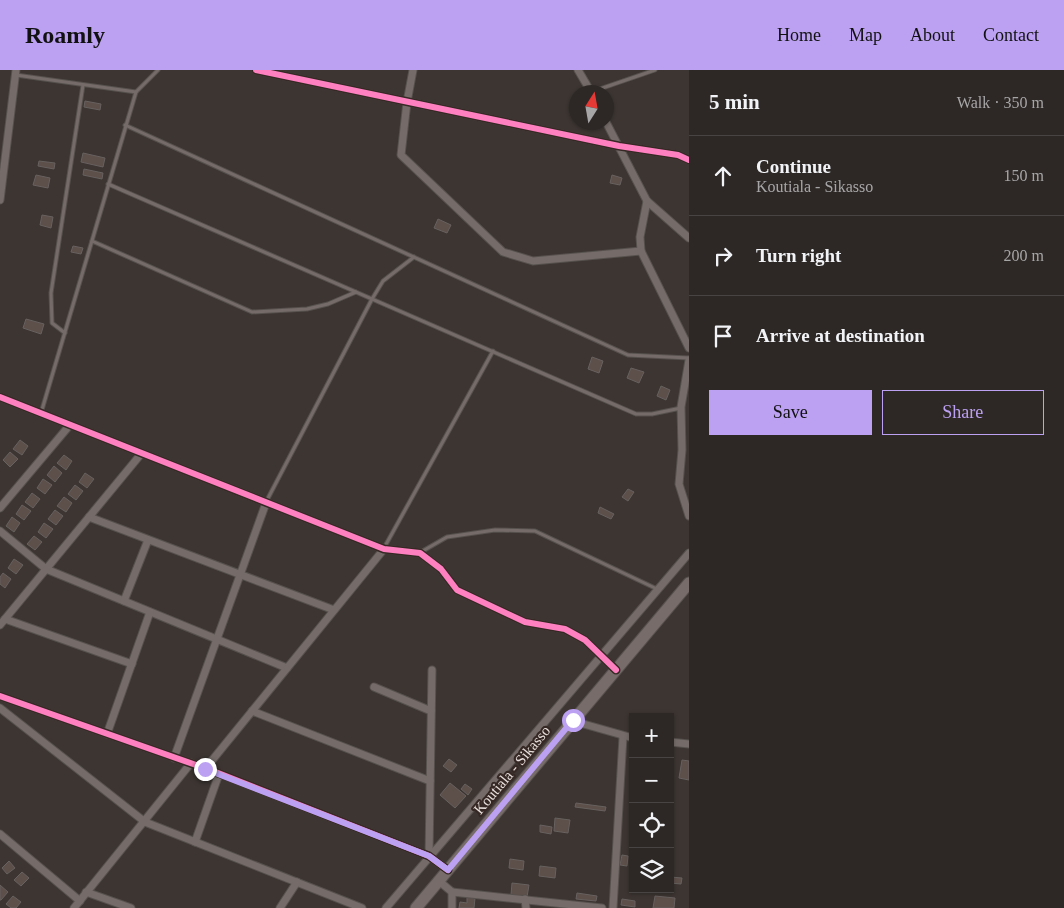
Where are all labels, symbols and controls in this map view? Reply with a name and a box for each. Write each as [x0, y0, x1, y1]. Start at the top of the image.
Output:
text: Roamly [25, 22, 105, 48]
text: Home [777, 25, 821, 45]
text: Map [849, 25, 882, 45]
text: About [910, 25, 955, 45]
text: Contact [983, 25, 1039, 45]
north arrow [569, 85, 614, 130]
text: 5 min [709, 90, 760, 114]
text: Walk · 350 m [957, 94, 1044, 111]
text: Continue [756, 156, 831, 177]
icon: ahead [709, 162, 737, 190]
text: 150 m [1004, 167, 1044, 184]
text: Koutiala - Sikasso [756, 178, 873, 195]
icon: right [709, 242, 737, 270]
text: Turn right [756, 245, 841, 266]
text: 200 m [1004, 247, 1044, 264]
icon: arrive [709, 322, 737, 350]
text: Arrive at destination [756, 325, 925, 346]
button: Save [709, 390, 872, 435]
button: Share [882, 390, 1044, 435]
route start [562, 709, 585, 732]
map controls [629, 713, 674, 893]
button: + [629, 713, 674, 758]
street label: Koutiala - Sikasso [471, 723, 553, 817]
route end [194, 758, 217, 781]
button: − [629, 758, 674, 803]
button: locate [629, 803, 674, 848]
button: layers [629, 848, 674, 893]

